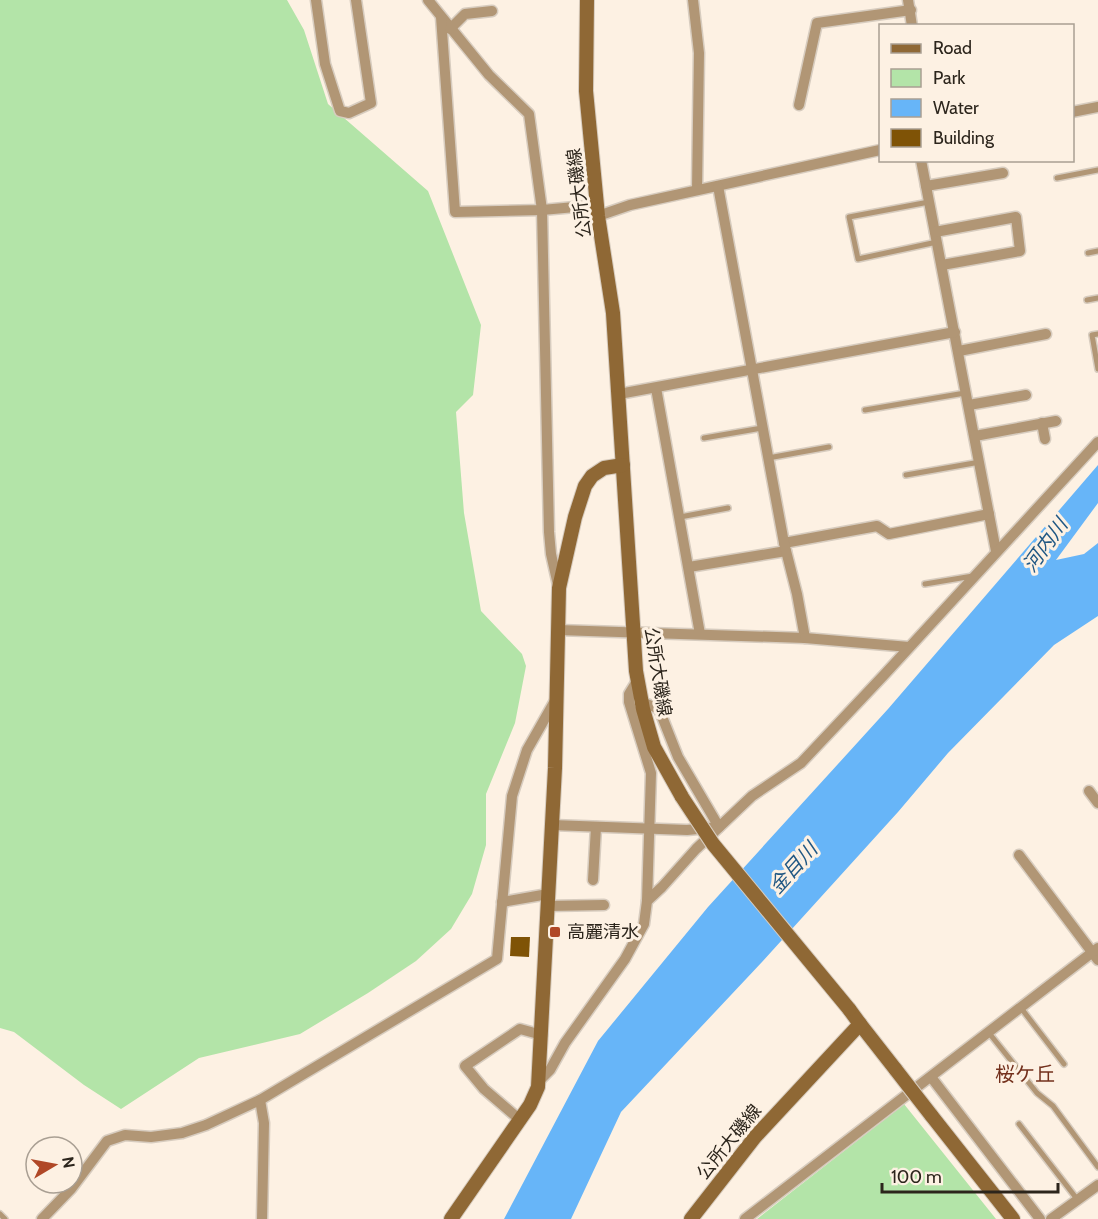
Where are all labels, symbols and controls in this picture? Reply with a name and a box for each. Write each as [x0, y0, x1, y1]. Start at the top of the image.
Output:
legend [879, 24, 1074, 162]
text: Road [933, 37, 972, 59]
text: Park [933, 67, 966, 89]
text: Water [933, 97, 979, 119]
text: Building [933, 127, 995, 149]
street label: 公所大磯線 [563, 147, 595, 239]
water label: 河内川 [1018, 512, 1074, 576]
street label: 公所大磯線 [640, 626, 676, 718]
water label: 金目川 [764, 836, 823, 898]
place label: 高麗清水 [567, 921, 639, 943]
marker: 高麗清水 [548, 925, 562, 939]
district label: 桜ケ丘 [995, 1062, 1055, 1086]
street label: 公所大磯線 [692, 1100, 766, 1184]
north arrow [24, 1135, 84, 1195]
text: N [58, 1155, 79, 1170]
scale bar [882, 1156, 1058, 1194]
text: 100 m [891, 1166, 942, 1188]

